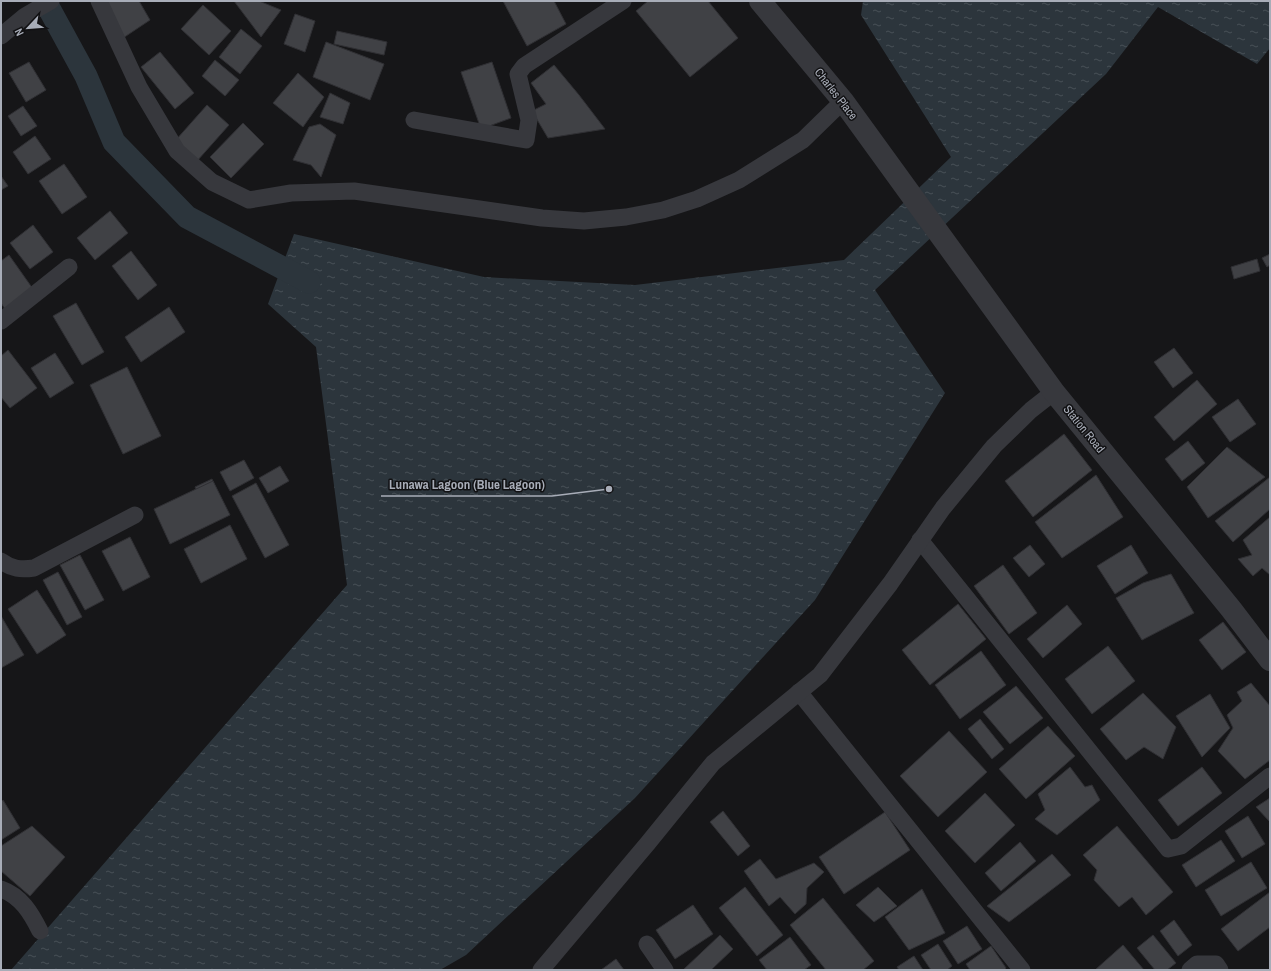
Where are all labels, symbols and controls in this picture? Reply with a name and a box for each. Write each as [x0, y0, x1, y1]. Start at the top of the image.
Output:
north arrow [8, 8, 48, 48]
text: N [11, 26, 27, 38]
street label: Charles Place [811, 65, 861, 123]
street label: Station Road [1060, 402, 1108, 456]
callout: Lunawa Lagoon (Blue Lagoon) [381, 471, 552, 496]
text: Lunawa Lagoon (Blue Lagoon) [389, 476, 545, 493]

